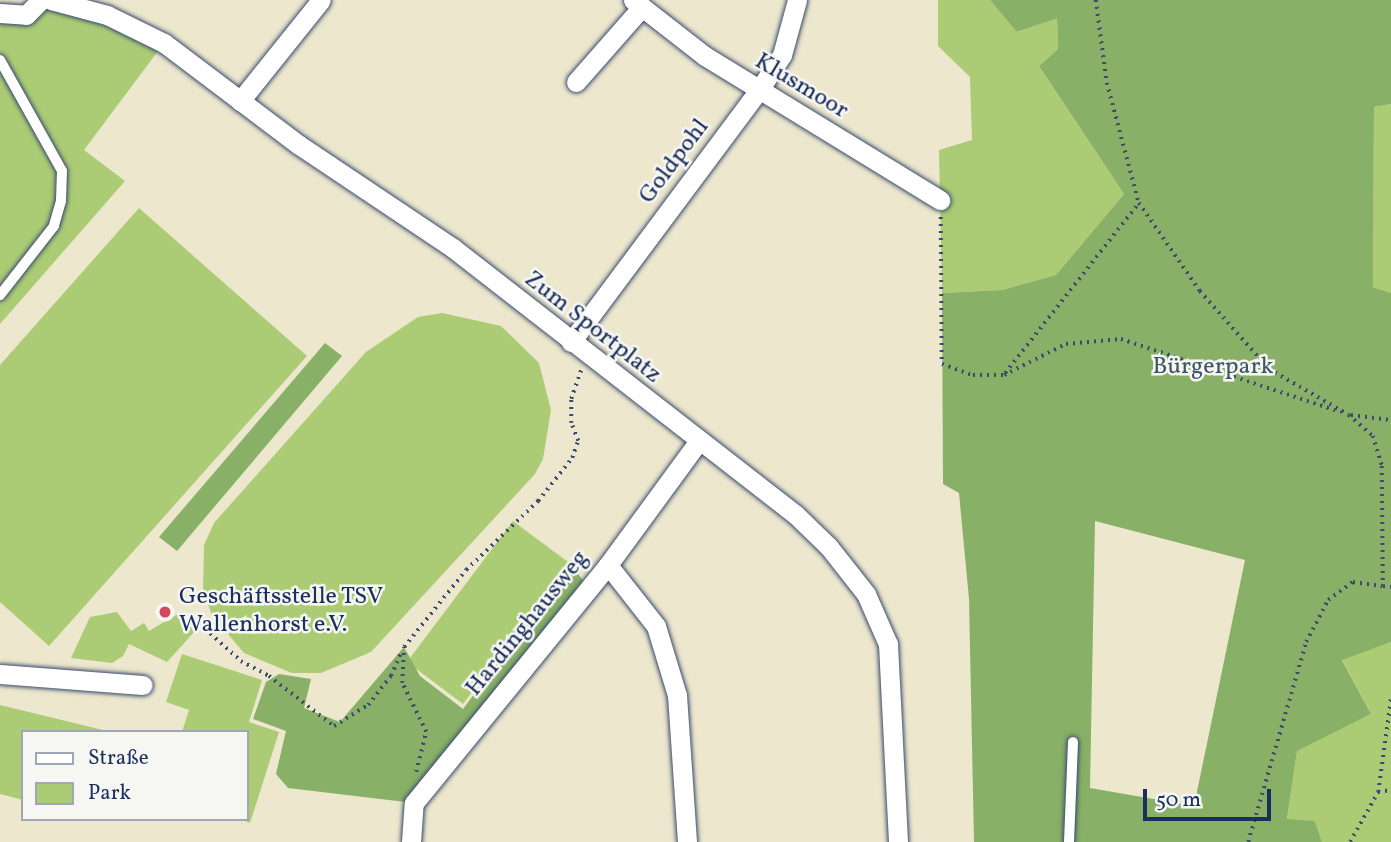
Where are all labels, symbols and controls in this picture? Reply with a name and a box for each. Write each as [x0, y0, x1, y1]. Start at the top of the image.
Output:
street label: Klusmoor [749, 48, 853, 126]
street label: Goldpohl [634, 114, 716, 210]
street label: Zum Sportplatz [518, 266, 666, 390]
park label: Bürgerpark [1152, 354, 1274, 382]
street label: Hardinghausweg [460, 545, 596, 703]
place label: Geschäftsstelle TSV Wallenhorst e.V. [179, 584, 384, 640]
marker: Geschäftsstelle TSV Wallenhorst e.V. [157, 604, 173, 620]
legend [21, 730, 248, 821]
text: Straße [88, 744, 149, 773]
scale bar [1146, 776, 1274, 820]
text: Park [88, 779, 131, 808]
text: 50 m [1156, 786, 1201, 815]

